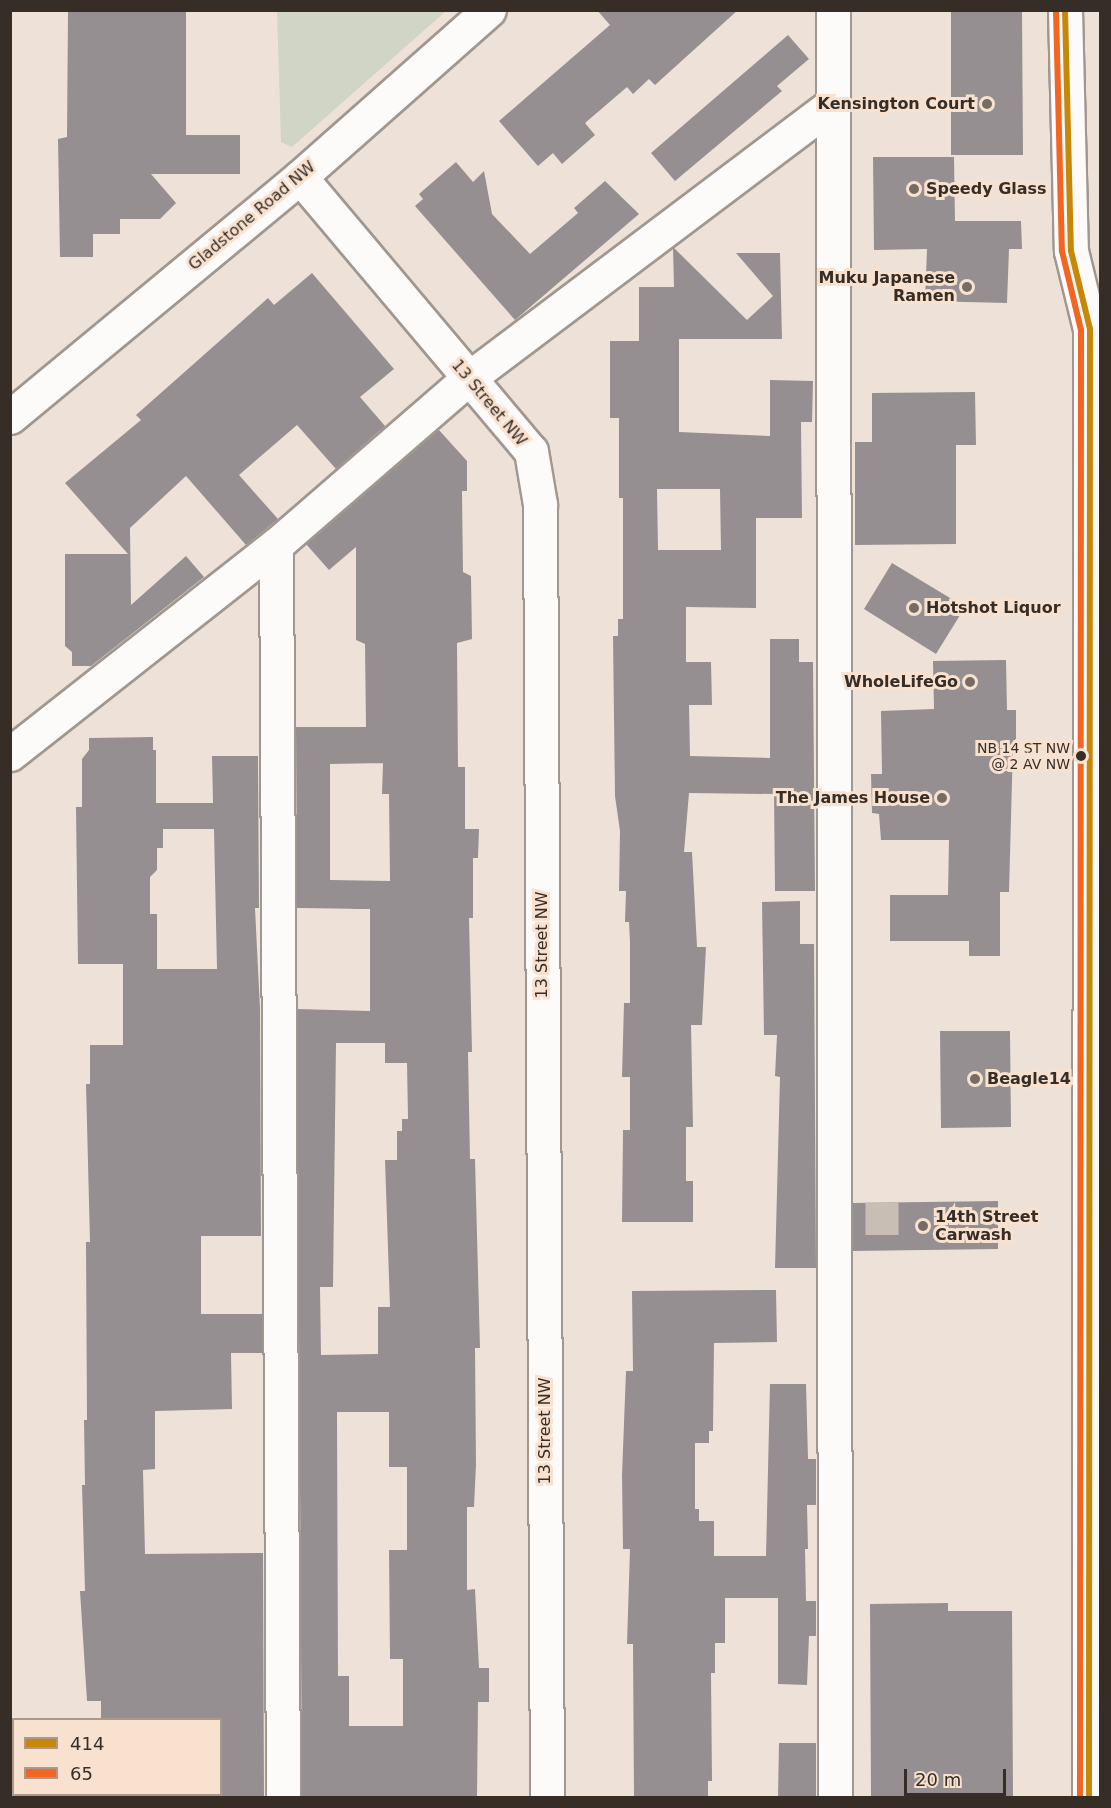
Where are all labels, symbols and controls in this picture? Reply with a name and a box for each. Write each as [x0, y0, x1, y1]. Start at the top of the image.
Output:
place label: Kensington Court [818, 94, 975, 114]
marker: Kensington Court [980, 97, 994, 111]
street label: Gladstone Road NW [185, 157, 319, 275]
place label: Speedy Glass [926, 179, 1047, 199]
marker: Speedy Glass [907, 182, 921, 196]
place label: Muku Japanese Ramen [818, 268, 955, 306]
marker: Muku Japanese Ramen [960, 280, 974, 294]
street label: 13 Street NW [447, 356, 531, 450]
place label: Hotshot Liquor [926, 598, 1061, 618]
marker: Hotshot Liquor [907, 601, 921, 615]
place label: WholeLifeGo [844, 672, 958, 692]
marker: WholeLifeGo [963, 675, 977, 689]
place label: NB 14 ST NW @ 2 AV NW [977, 740, 1070, 772]
marker: NB 14 ST NW @ 2 AV NW [1075, 750, 1087, 762]
place label: The James House [776, 788, 930, 808]
marker: The James House [935, 791, 949, 805]
street label: 13 Street NW [532, 892, 552, 998]
place label: Beagle14 [987, 1069, 1071, 1089]
marker: Beagle14 [968, 1072, 982, 1086]
place label: 14th Street Carwash [935, 1207, 1038, 1245]
marker: 14th Street Carwash [916, 1219, 930, 1233]
street label: 13 Street NW [535, 1378, 555, 1484]
legend [12, 1718, 222, 1796]
text: 414 [70, 1733, 104, 1754]
scale bar [907, 1757, 1009, 1795]
text: 65 [70, 1763, 93, 1784]
text: 20 m [915, 1769, 961, 1790]

